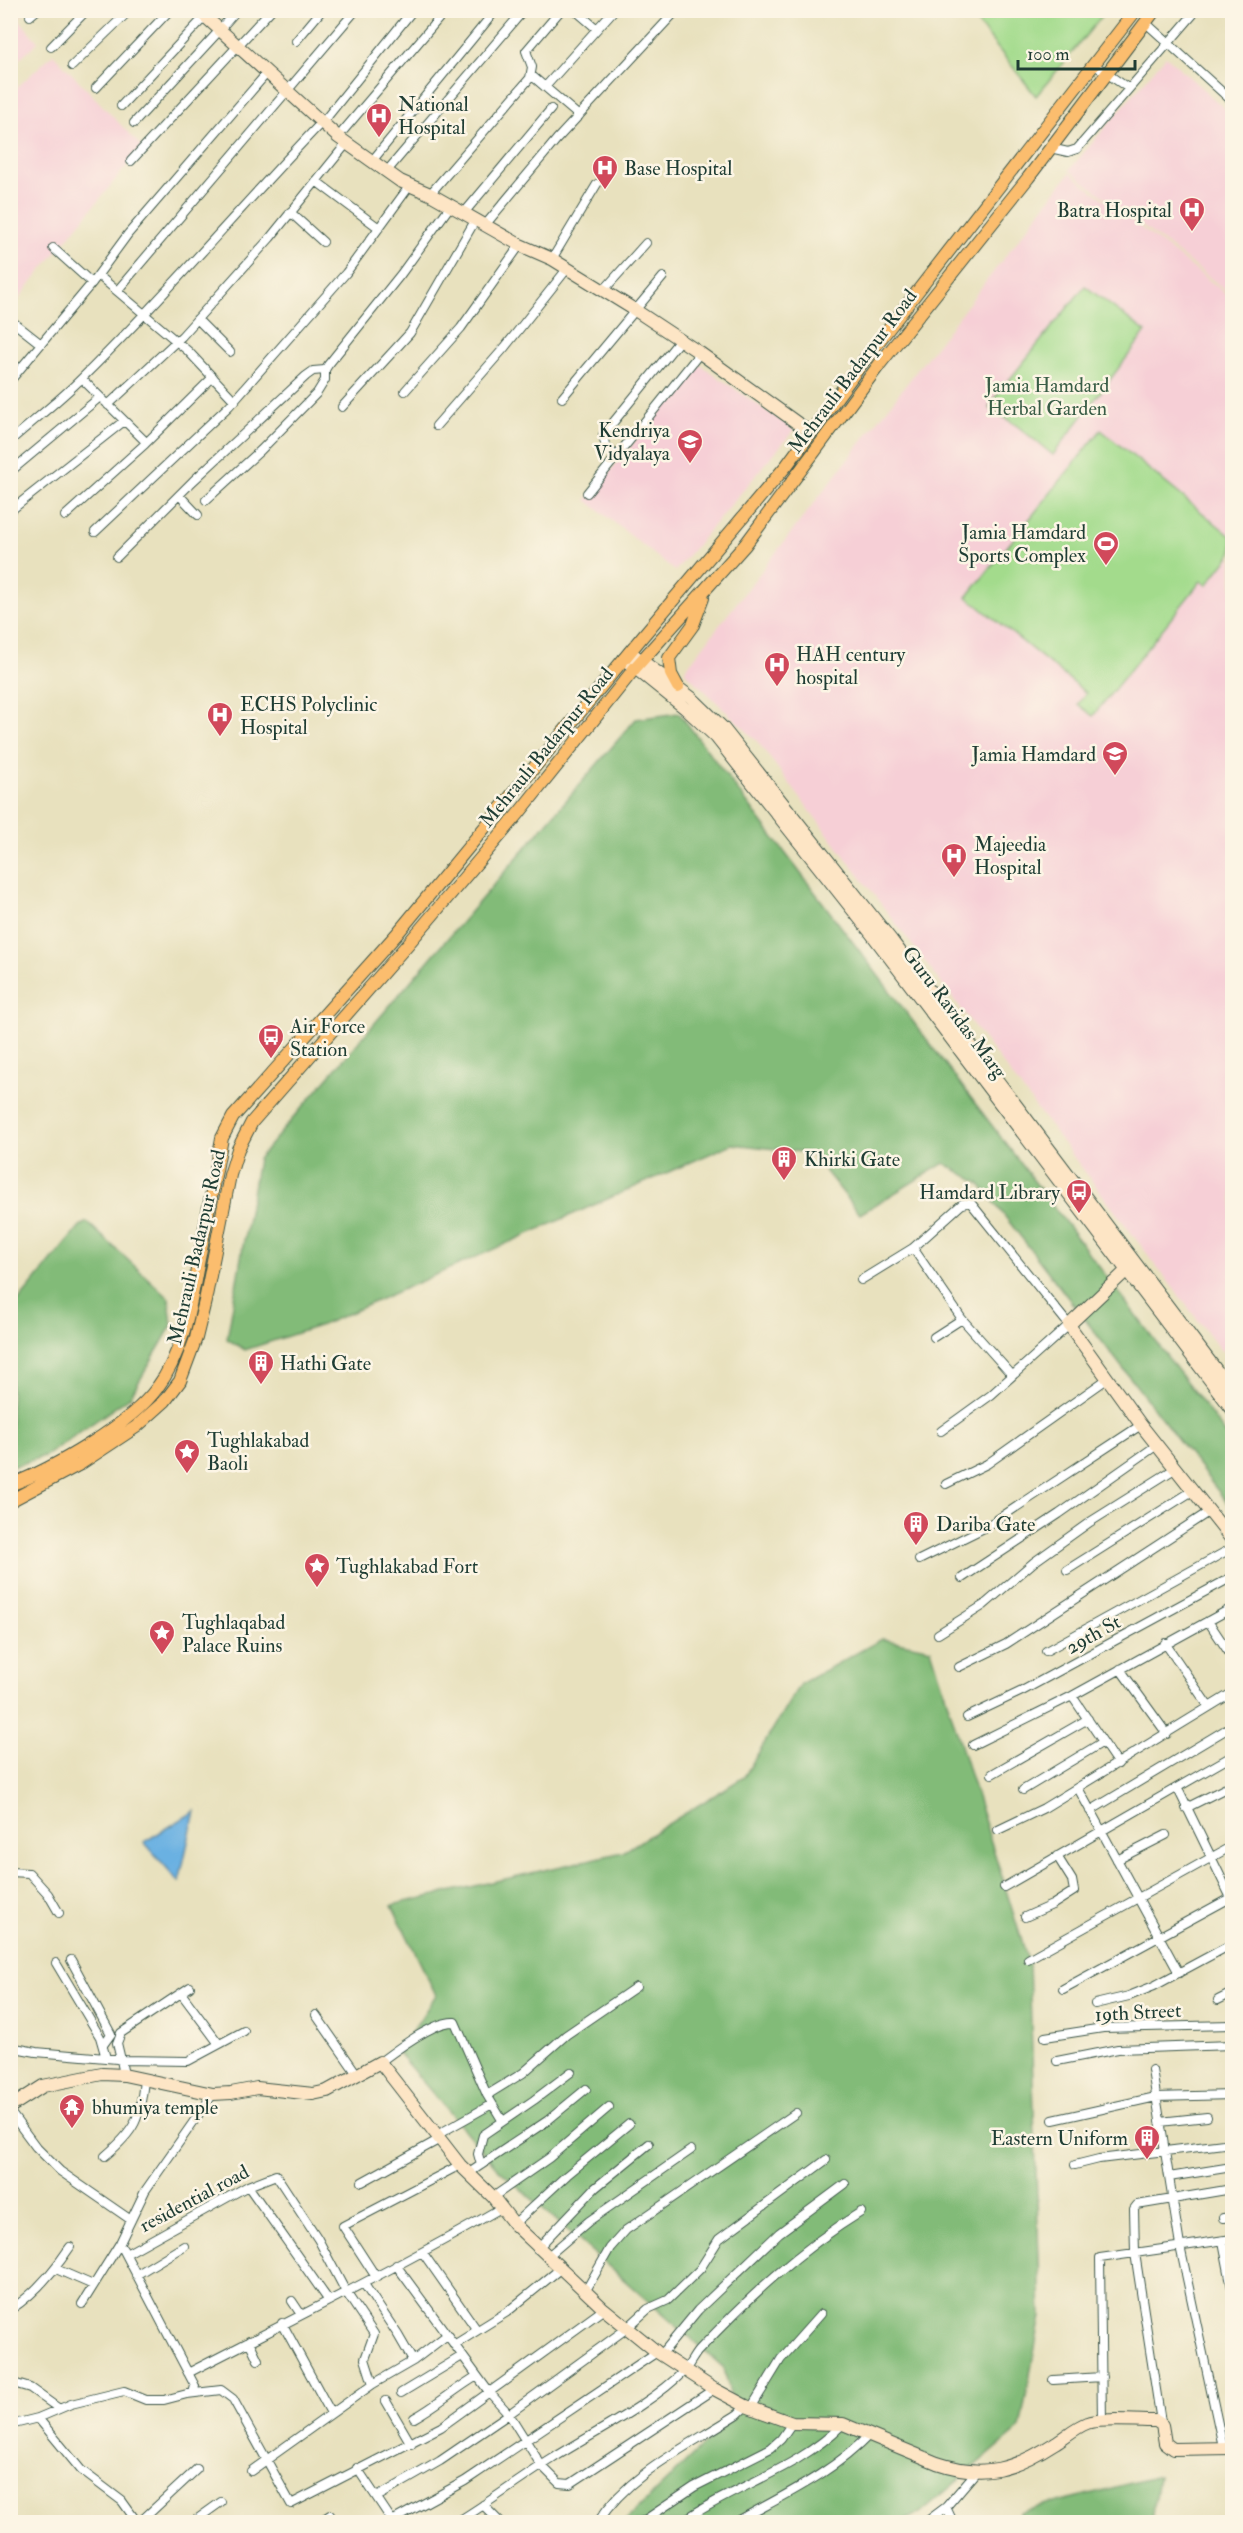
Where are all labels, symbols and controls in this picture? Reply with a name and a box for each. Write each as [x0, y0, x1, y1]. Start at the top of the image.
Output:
scale bar [1018, 33, 1135, 71]
text: 100 m [1027, 43, 1070, 66]
place label: National Hospital [398, 92, 469, 141]
hospital icon: National Hospital [364, 101, 394, 139]
hospital icon: Base Hospital [590, 153, 620, 191]
place label: Base Hospital [624, 156, 732, 182]
hospital icon: Batra Hospital [1177, 195, 1207, 233]
place label: Batra Hospital [1057, 198, 1172, 224]
street label: Mehrauli Badarpur Road [782, 284, 923, 459]
park label: Jamia Hamdard Herbal Garden [984, 373, 1109, 421]
place label: Kendriya Vidyalaya [594, 418, 671, 466]
school or university icon: Kendriya Vidyalaya [675, 427, 705, 465]
place label: Jamia Hamdard Sports Complex [958, 520, 1086, 569]
sports icon: Jamia Hamdard Sports Complex [1091, 529, 1121, 567]
place label: HAH century hospital [796, 642, 907, 691]
hospital icon: HAH century hospital [762, 650, 792, 688]
street label: Mehrauli Badarpur Road [474, 662, 620, 833]
place label: ECHS Polyclinic Hospital [240, 692, 377, 741]
hospital icon: ECHS Polyclinic Hospital [205, 700, 235, 738]
school or university icon: Jamia Hamdard [1100, 739, 1130, 777]
place label: Jamia Hamdard [971, 742, 1096, 767]
place label: Majeedia Hospital [974, 832, 1047, 881]
hospital icon: Majeedia Hospital [939, 841, 969, 879]
street label: Guru Ravidas Marg [897, 941, 1013, 1084]
place label: Air Force Station [289, 1014, 365, 1062]
bus stop icon: Air Force Station [256, 1022, 286, 1060]
building icon: Khirki Gate [769, 1144, 799, 1182]
street label: Mehrauli Badarpur Road [162, 1147, 232, 1347]
place label: Khirki Gate [804, 1147, 900, 1172]
bus stop icon: Hamdard Library [1064, 1177, 1094, 1215]
place label: Hamdard Library [919, 1180, 1061, 1205]
building icon: Hathi Gate [246, 1348, 276, 1386]
place label: Hathi Gate [280, 1351, 371, 1376]
place label: Tughlakabad Baoli [207, 1428, 309, 1476]
place icon: Tughlakabad Baoli [172, 1437, 202, 1475]
building icon: Dariba Gate [901, 1509, 931, 1547]
place label: Dariba Gate [936, 1512, 1035, 1537]
place icon: Tughlakabad Fort [302, 1551, 332, 1589]
place label: Tughlakabad Fort [336, 1554, 479, 1579]
street label: 29th St [1061, 1609, 1126, 1660]
place label: Tughlaqabad Palace Ruins [182, 1610, 286, 1658]
place icon: Tughlaqabad Palace Ruins [147, 1618, 177, 1656]
street label: 19th Street [1094, 1998, 1182, 2027]
temple icon: bhumiya temple [57, 2092, 87, 2130]
place label: bhumiya temple [92, 2095, 218, 2121]
building icon: Eastern Uniform [1132, 2123, 1162, 2161]
place label: Eastern Uniform [991, 2126, 1128, 2151]
street label: residential road [135, 2159, 254, 2238]

